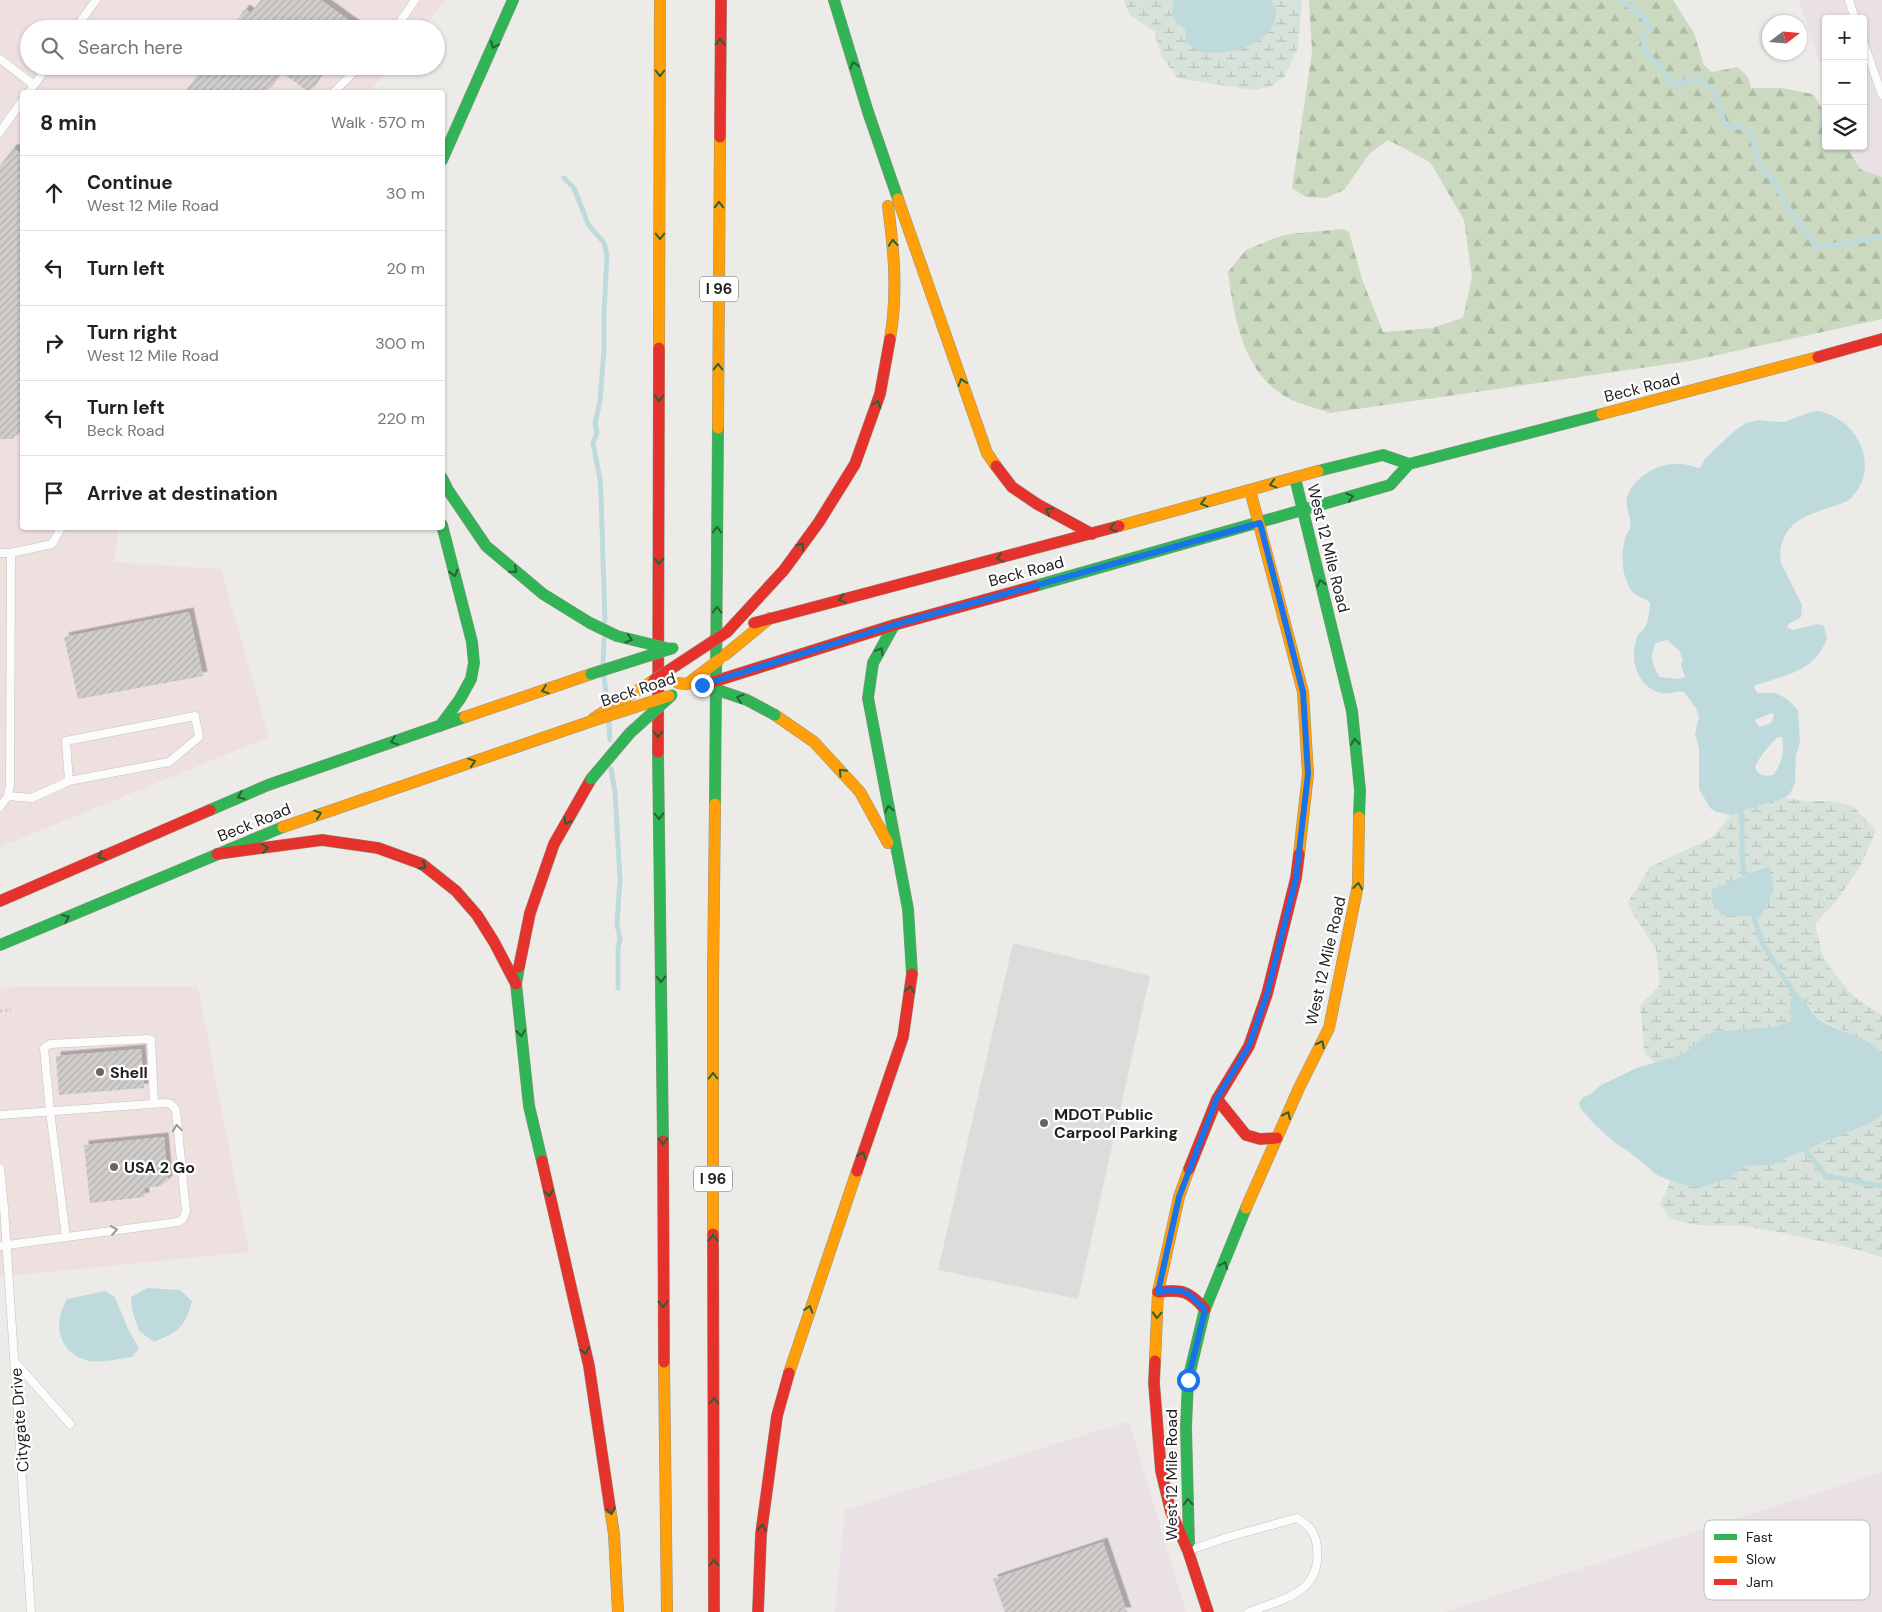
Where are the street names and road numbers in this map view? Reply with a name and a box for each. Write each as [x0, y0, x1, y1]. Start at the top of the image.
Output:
road number: I 96 [700, 276, 738, 302]
street label: Beck Road [1602, 368, 1682, 407]
street label: West 12 Mile Road [1302, 482, 1355, 615]
street label: Beck Road [986, 551, 1066, 592]
street label: Beck Road [598, 668, 678, 711]
street label: Beck Road [214, 798, 294, 847]
street label: West 12 Mile Road [1300, 894, 1351, 1028]
road number: I 96 [694, 1166, 732, 1192]
street label: Citygate Drive [5, 1367, 34, 1473]
street label: West 12 Mile Road [1161, 1409, 1182, 1541]

